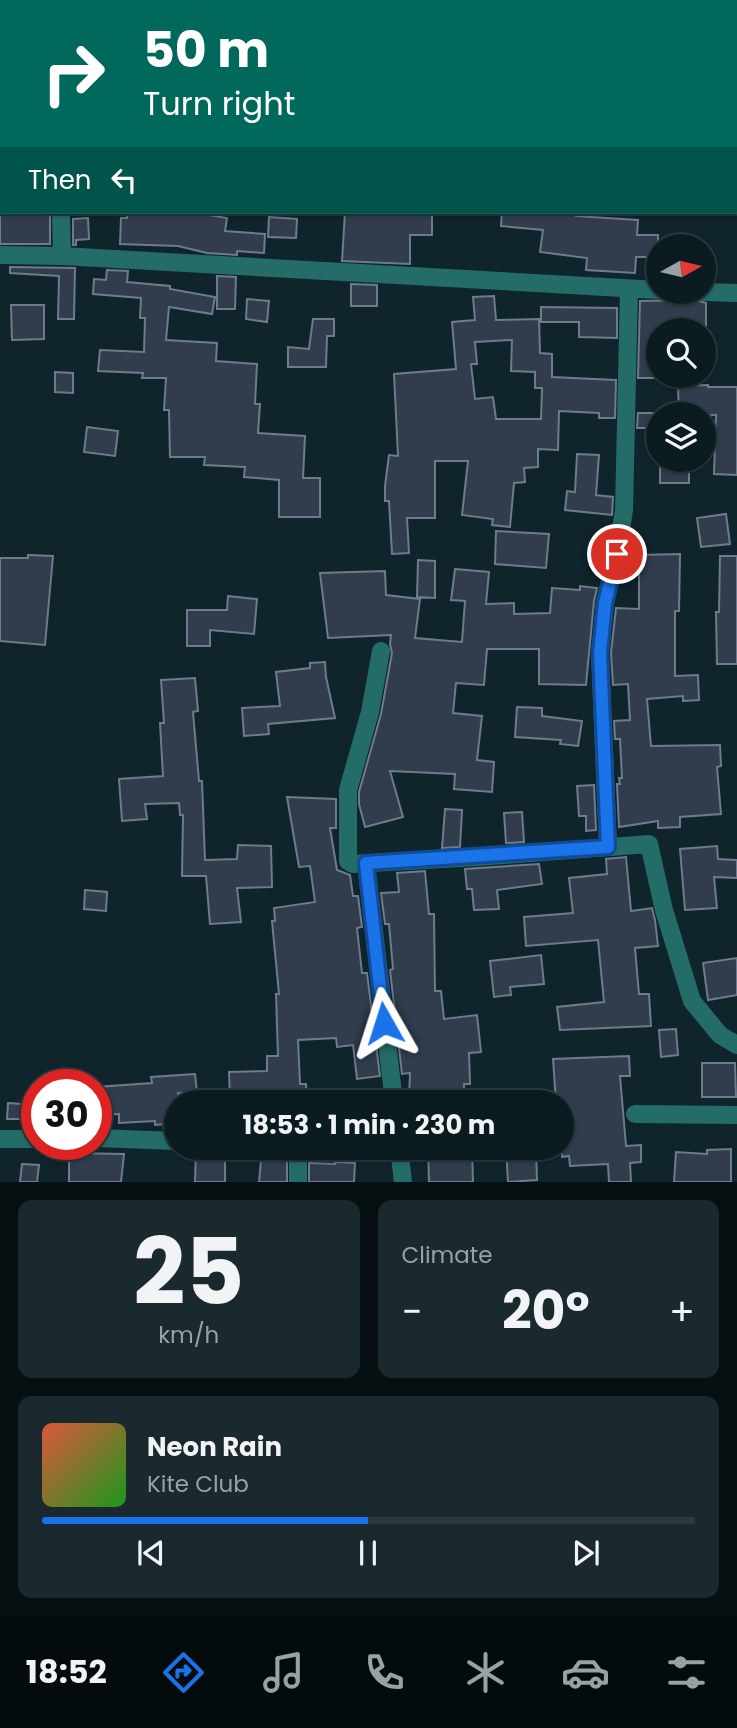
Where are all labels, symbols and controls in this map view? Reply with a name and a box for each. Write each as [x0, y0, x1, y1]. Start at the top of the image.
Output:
text: 50 m [143, 16, 269, 84]
icon: right [28, 28, 119, 119]
text: Turn right [143, 81, 295, 126]
icon: left [105, 161, 143, 199]
text: Then [28, 162, 91, 198]
north arrow [646, 234, 716, 304]
map controls [646, 234, 716, 472]
button: search [646, 318, 716, 388]
button: layers [646, 402, 716, 472]
pin [587, 524, 647, 584]
icon: arrive [598, 535, 636, 573]
position arrow [347, 986, 421, 1060]
speed limit sign: 30 [21, 1069, 112, 1160]
text: 18:53 · 1 min · 230 m [243, 1107, 495, 1143]
text: 25 [133, 1208, 244, 1336]
text: Climate [402, 1239, 492, 1271]
text: 20° [502, 1274, 590, 1347]
text: − [402, 1285, 422, 1338]
text: + [669, 1285, 695, 1338]
text: km/h [158, 1319, 219, 1351]
text: Neon Rain [147, 1429, 282, 1465]
text: Kite Club [147, 1468, 249, 1500]
icon: previous [132, 1534, 170, 1572]
icon: pause [349, 1534, 387, 1572]
icon: next [567, 1534, 605, 1572]
icon: directions [159, 1648, 208, 1697]
icon: music [259, 1648, 308, 1697]
icon: phone [360, 1648, 409, 1697]
icon: climate [461, 1648, 510, 1697]
icon: car [561, 1648, 610, 1697]
icon: filters [662, 1648, 711, 1697]
text: 18:52 [26, 1649, 107, 1694]

